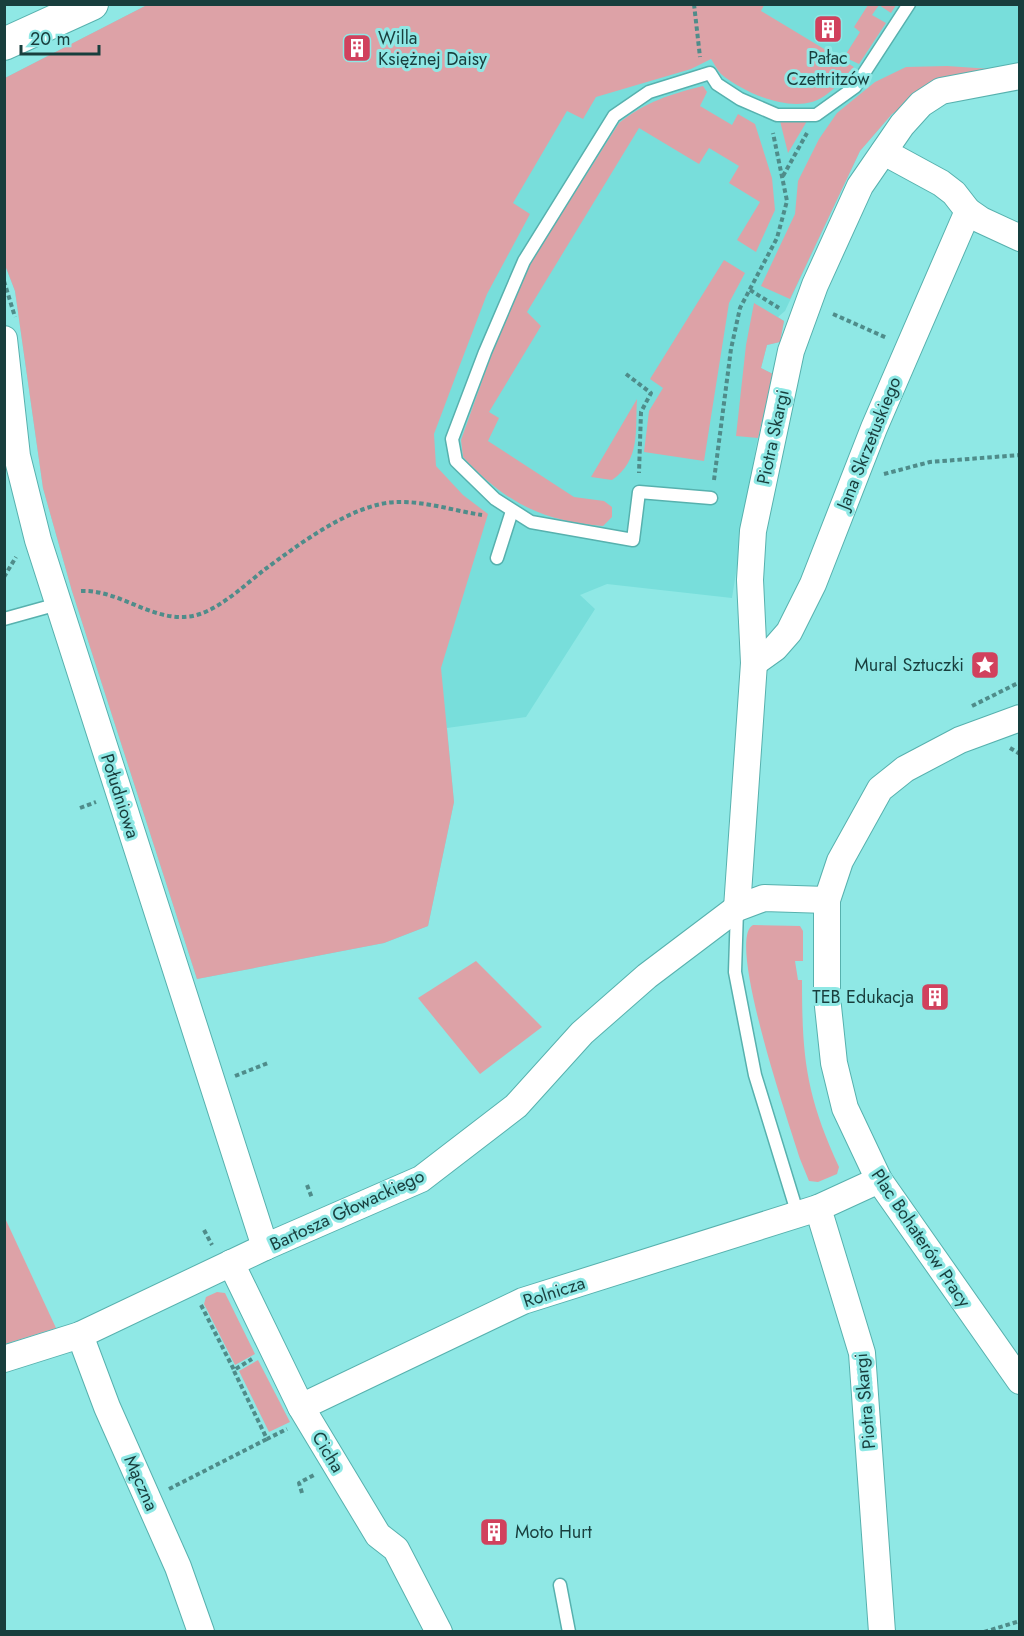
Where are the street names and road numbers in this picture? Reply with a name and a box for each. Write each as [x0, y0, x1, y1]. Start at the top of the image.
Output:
street label: Jana Skrzetuskiego [830, 372, 908, 515]
street label: Piotra Skargi [750, 387, 796, 487]
street label: Południowa [94, 750, 146, 842]
street label: Bartosza Głowackiego [265, 1163, 429, 1257]
street label: Plac Bohaterów Pracy [865, 1163, 977, 1313]
street label: Rolnicza [520, 1270, 588, 1314]
street label: Piotra Skargi [848, 1352, 882, 1450]
street label: Cicha [306, 1427, 350, 1477]
street label: Mączna [117, 1451, 165, 1515]

